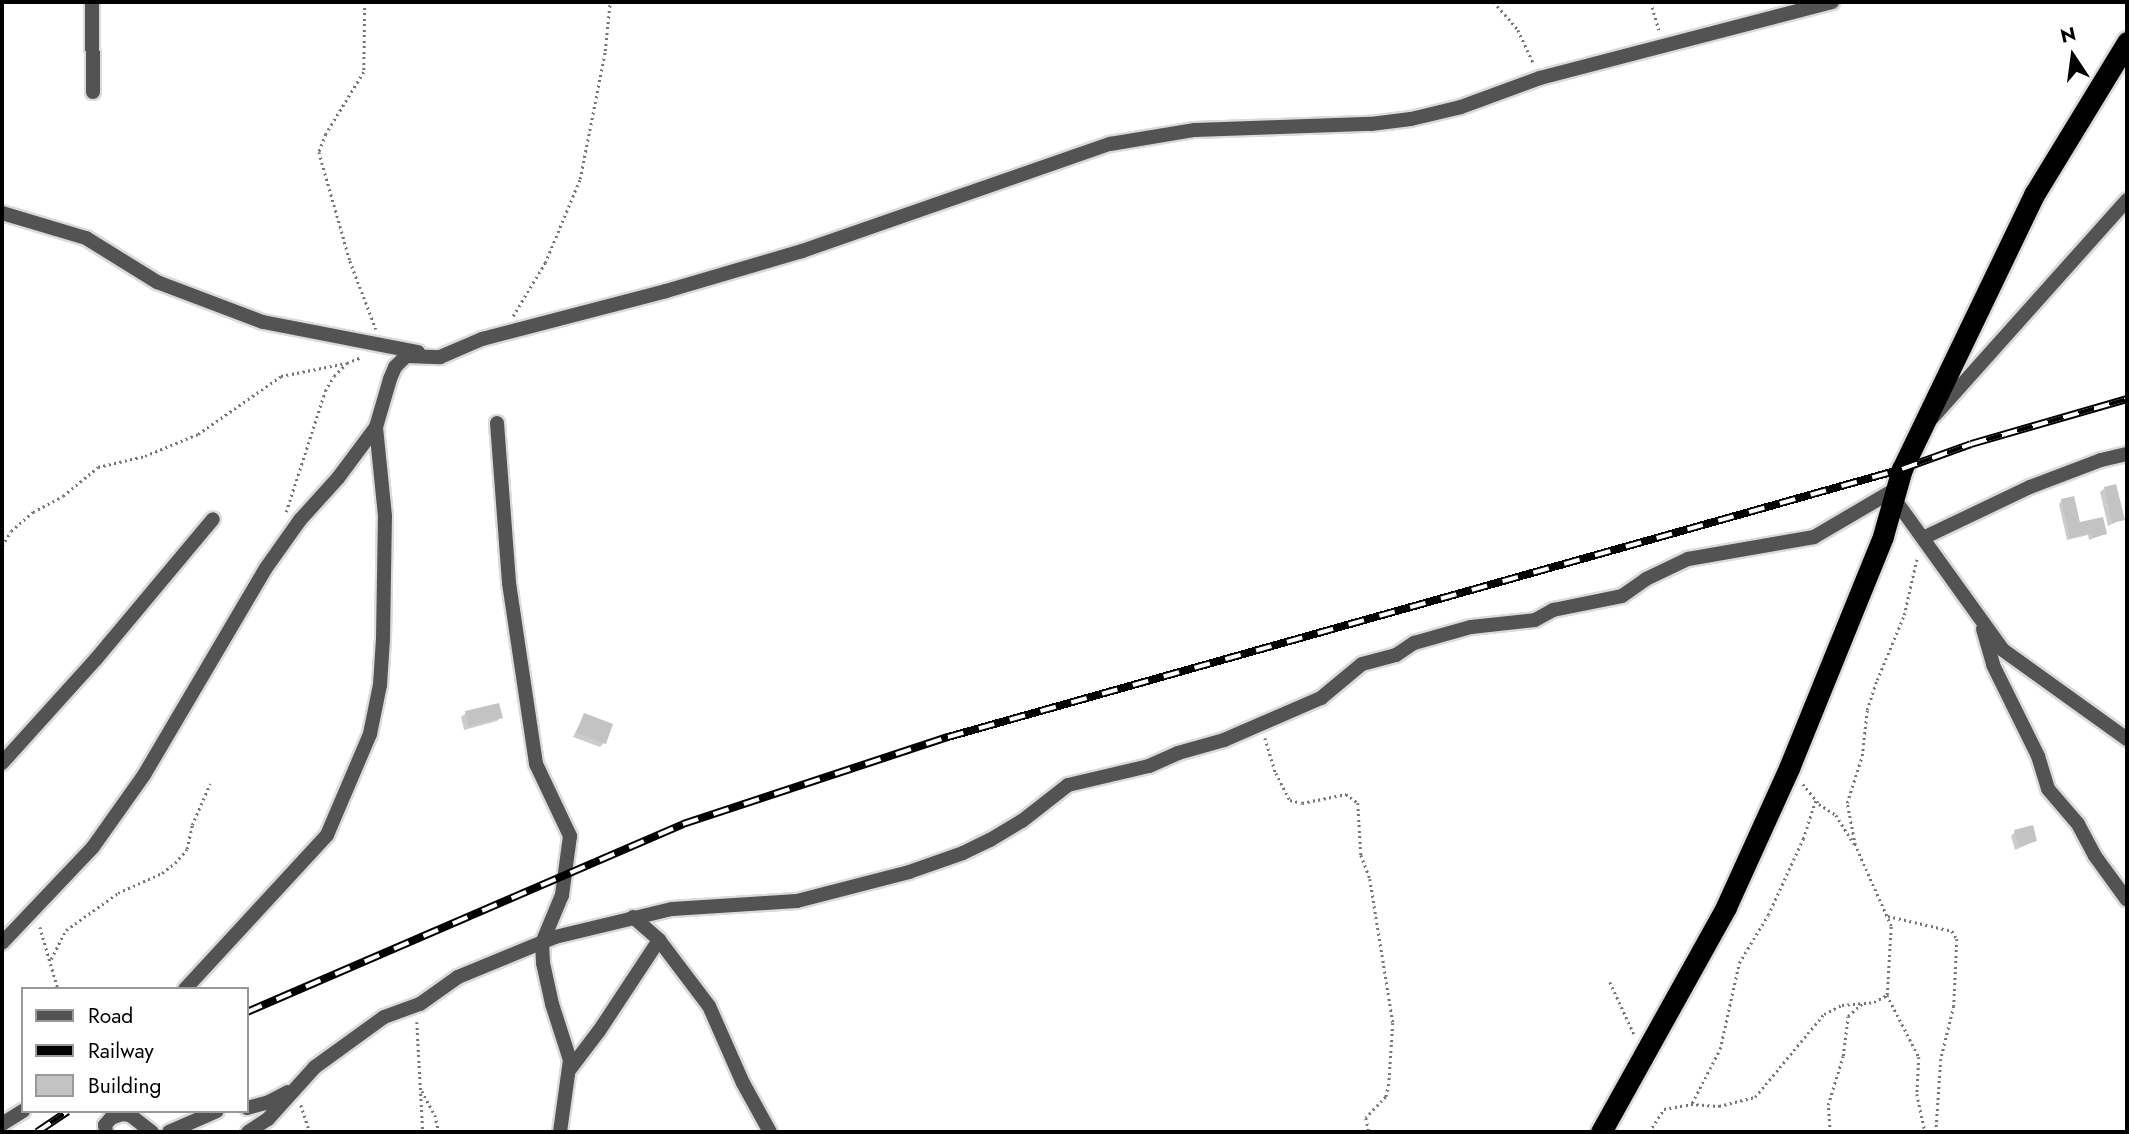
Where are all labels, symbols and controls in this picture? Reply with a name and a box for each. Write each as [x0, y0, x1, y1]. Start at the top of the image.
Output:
text: N [2058, 20, 2079, 50]
north arrow [2038, 21, 2108, 91]
legend [21, 987, 248, 1113]
text: Road [88, 1001, 133, 1031]
text: Railway [88, 1036, 154, 1066]
text: Building [88, 1071, 161, 1101]

